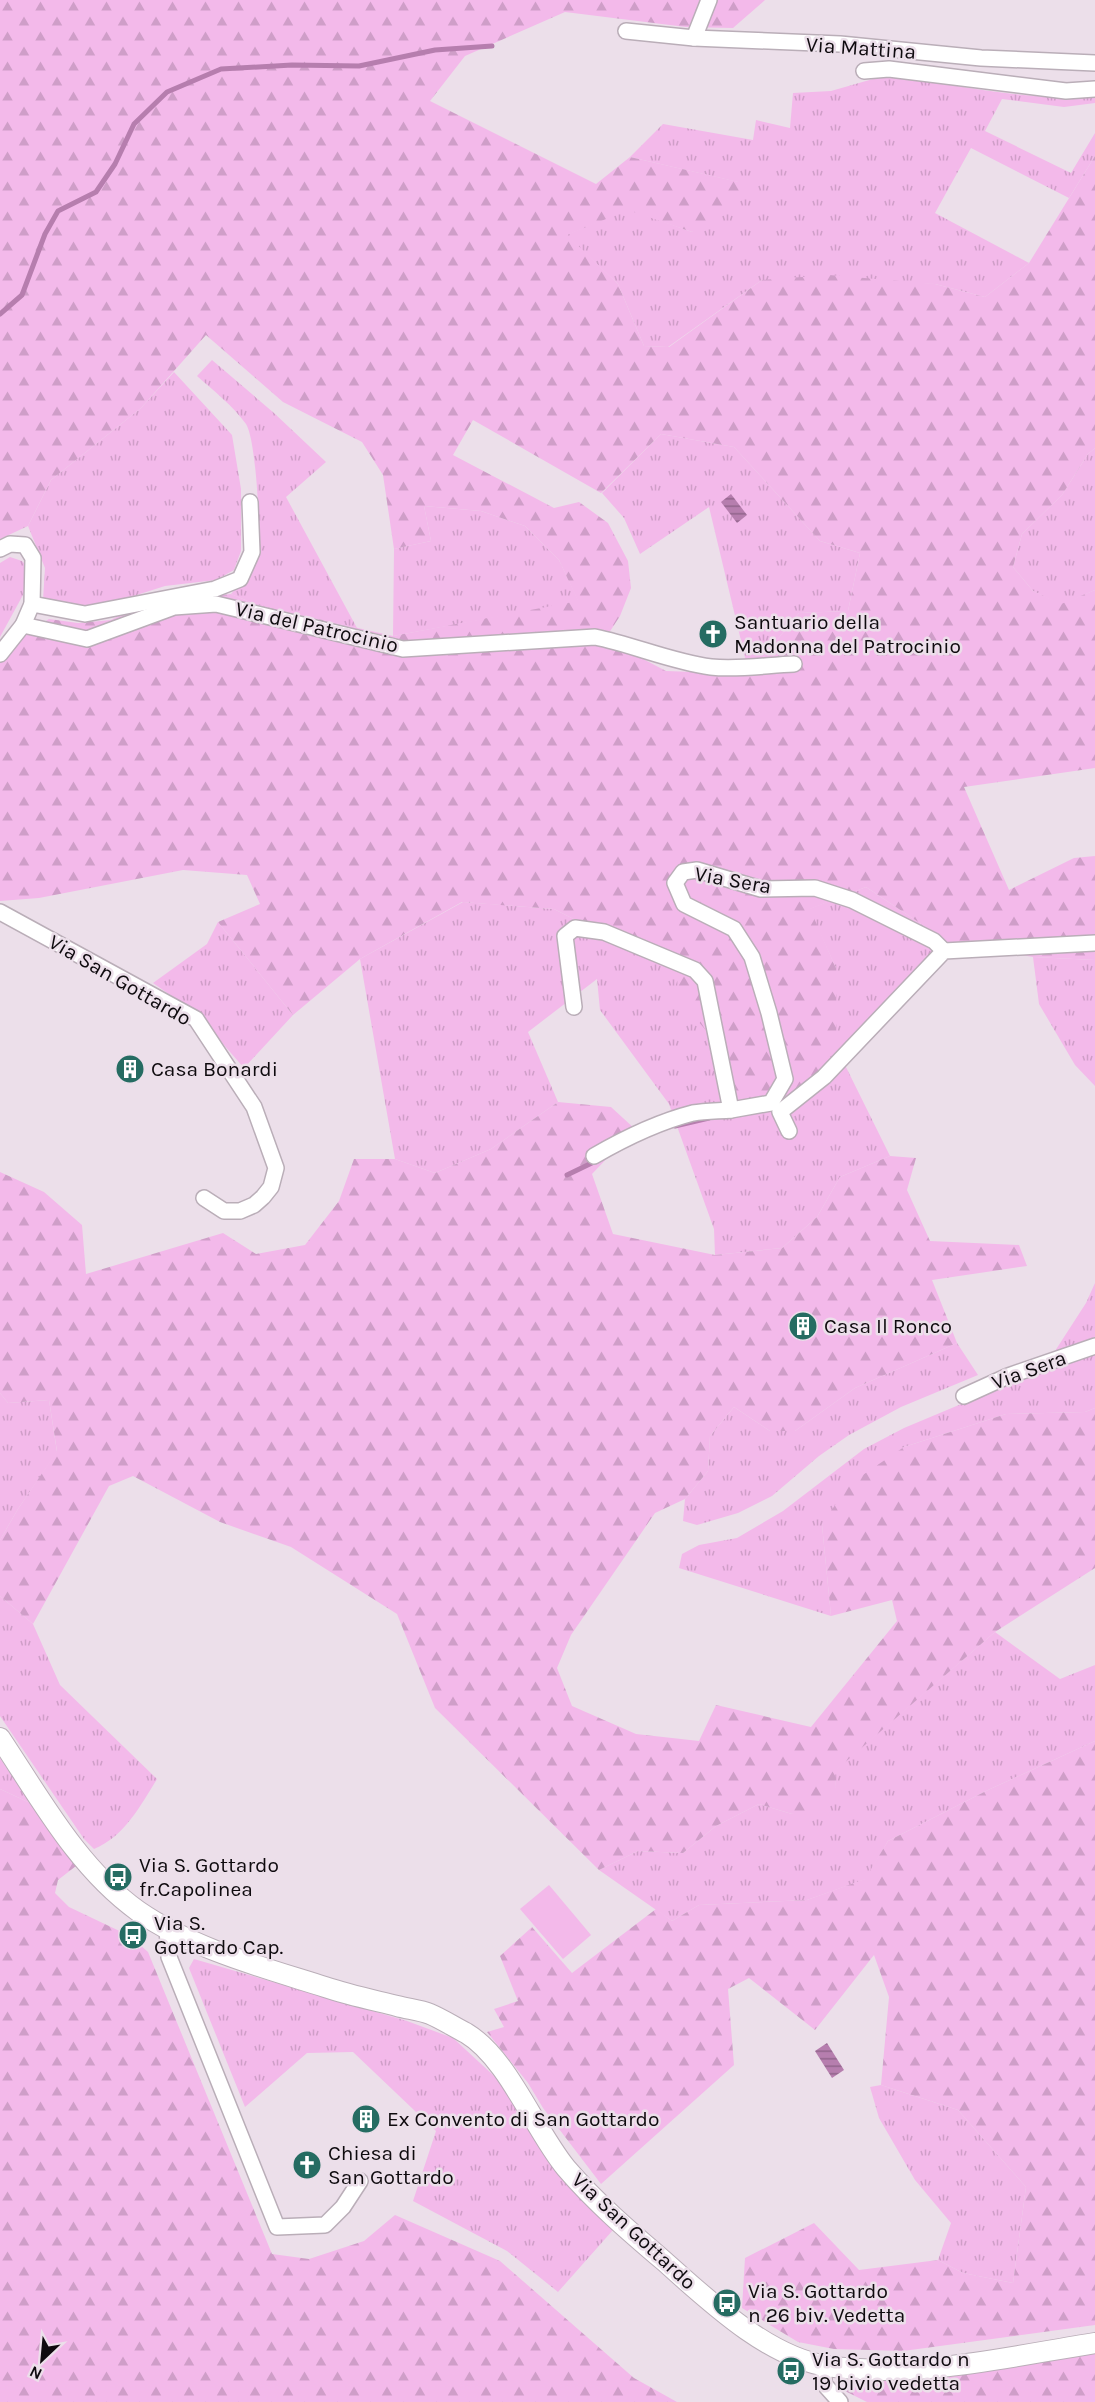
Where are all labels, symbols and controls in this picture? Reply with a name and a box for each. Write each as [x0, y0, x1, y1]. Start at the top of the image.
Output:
street label: Via Mattina [805, 32, 917, 64]
street label: Via del Patrocinio [233, 597, 401, 657]
place label: Santuario della Madonna del Patrocinio [734, 610, 961, 658]
church icon: Santuario della Madonna del Patrocinio [697, 618, 729, 650]
street label: Via Sera [693, 861, 773, 899]
street label: Via San Gottardo [45, 930, 195, 1030]
building icon: Casa Bonardi [114, 1053, 146, 1085]
place label: Casa Bonardi [151, 1057, 278, 1081]
building icon: Casa Il Ronco [787, 1310, 819, 1342]
place label: Casa Il Ronco [824, 1314, 952, 1338]
street label: Via Sera [989, 1346, 1069, 1394]
place label: Via S. Gottardo fr.Capolinea [139, 1853, 279, 1901]
bus stop icon: Via S. Gottardo fr.Capolinea [102, 1861, 134, 1893]
place label: Via S. Gottardo Cap. [154, 1911, 284, 1959]
bus stop icon: Via S. Gottardo Cap. [117, 1919, 149, 1951]
building icon: Ex Convento di San Gottardo [350, 2103, 382, 2135]
place label: Ex Convento di San Gottardo [387, 2107, 659, 2131]
place label: Chiesa di San Gottardo [328, 2141, 454, 2189]
church icon: Chiesa di San Gottardo [291, 2149, 323, 2181]
street label: Via San Gottardo [567, 2168, 701, 2294]
place label: Via S. Gottardo n 26 biv. Vedetta [748, 2279, 905, 2327]
bus stop icon: Via S. Gottardo n 26 biv. Vedetta [711, 2287, 743, 2319]
north arrow [12, 2330, 72, 2390]
place label: Via S. Gottardo n 19 bivio vedetta [812, 2347, 970, 2395]
bus stop icon: Via S. Gottardo n 19 bivio vedetta [775, 2355, 807, 2387]
text: N [26, 2362, 45, 2384]

